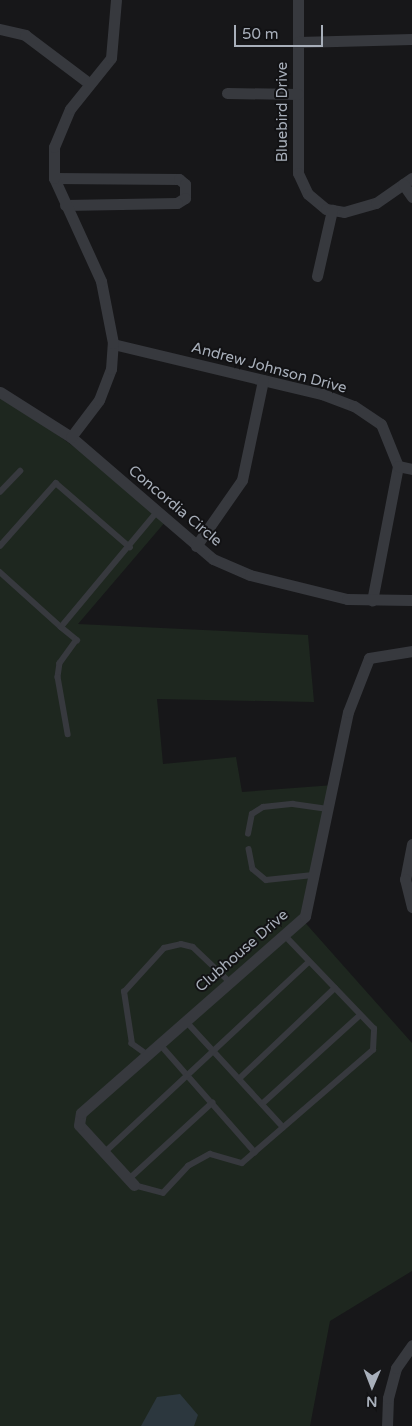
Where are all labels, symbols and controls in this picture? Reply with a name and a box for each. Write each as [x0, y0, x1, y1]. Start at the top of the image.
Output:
scale bar [237, 15, 326, 47]
text: 50 m [242, 25, 279, 43]
street label: Bluebird Drive [274, 62, 292, 162]
street label: Andrew Johnson Drive [189, 339, 349, 397]
street label: Concordia Circle [125, 462, 225, 550]
street label: Clubhouse Drive [192, 906, 292, 996]
north arrow [347, 1361, 397, 1411]
text: N [366, 1393, 378, 1410]

